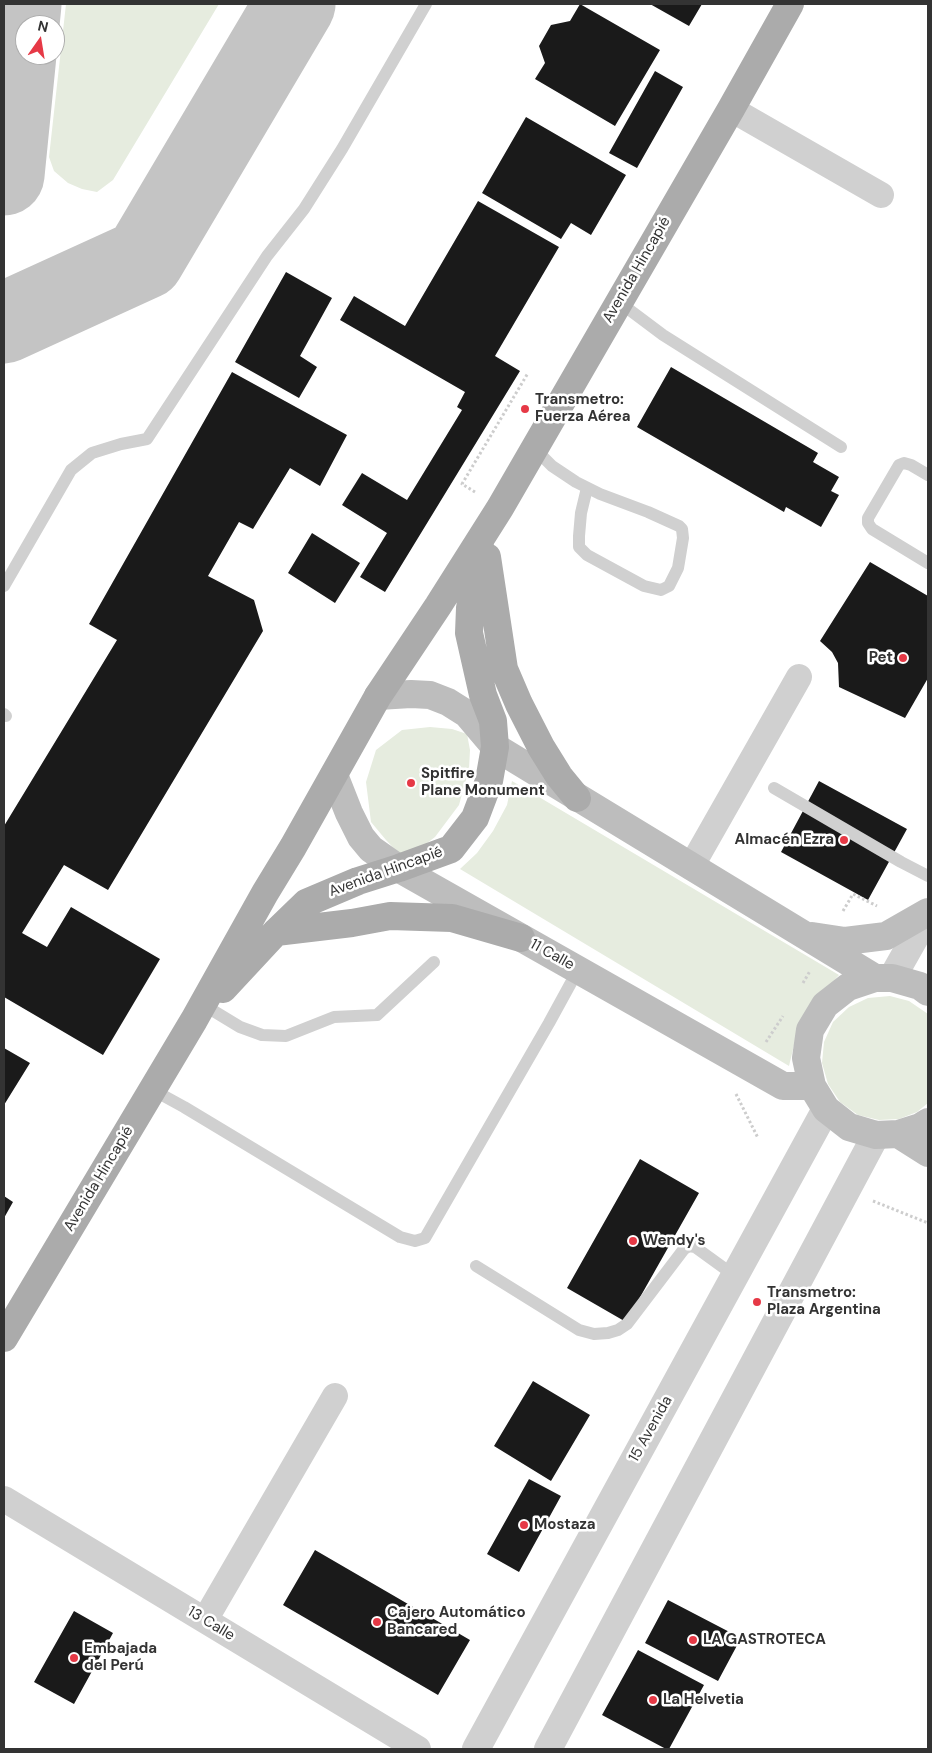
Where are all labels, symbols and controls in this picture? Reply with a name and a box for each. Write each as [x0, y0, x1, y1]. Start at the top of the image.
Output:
north arrow [15, 15, 65, 65]
text: N [36, 16, 50, 36]
street label: Avenida Hincapié [599, 214, 675, 326]
place label: Transmetro: Fuerza Aérea [535, 391, 631, 426]
marker: Transmetro: Fuerza Aérea [519, 403, 531, 415]
place label: Pet [869, 649, 893, 667]
marker: Pet [897, 652, 909, 664]
place label: Spitfire Plane Monument [421, 765, 545, 800]
marker: Spitfire Plane Monument [405, 777, 417, 789]
place label: Almacén Ezra [735, 831, 834, 849]
marker: Almacén Ezra [838, 834, 850, 846]
street label: Avenida Hincapié [327, 843, 445, 901]
street label: 11 Calle [527, 936, 577, 974]
street label: Avenida Hincapié [60, 1123, 138, 1235]
place label: Wendy's [643, 1232, 706, 1250]
marker: Wendy's [627, 1235, 639, 1247]
place label: Transmetro: Plaza Argentina [767, 1284, 881, 1319]
marker: Transmetro: Plaza Argentina [751, 1296, 763, 1308]
street label: 15 Avenida [625, 1393, 677, 1465]
place label: Mostaza [534, 1516, 596, 1534]
marker: Mostaza [518, 1519, 530, 1531]
street label: 13 Calle [184, 1603, 238, 1645]
place label: Cajero Automático Bancared [387, 1604, 526, 1639]
marker: Cajero Automático Bancared [371, 1616, 383, 1628]
place label: LA GASTROTECA [703, 1631, 826, 1649]
marker: LA GASTROTECA [687, 1634, 699, 1646]
place label: Embajada del Perú [84, 1640, 157, 1675]
marker: Embajada del Perú [68, 1652, 80, 1664]
place label: La Helvetia [663, 1691, 744, 1709]
marker: La Helvetia [647, 1694, 659, 1706]

